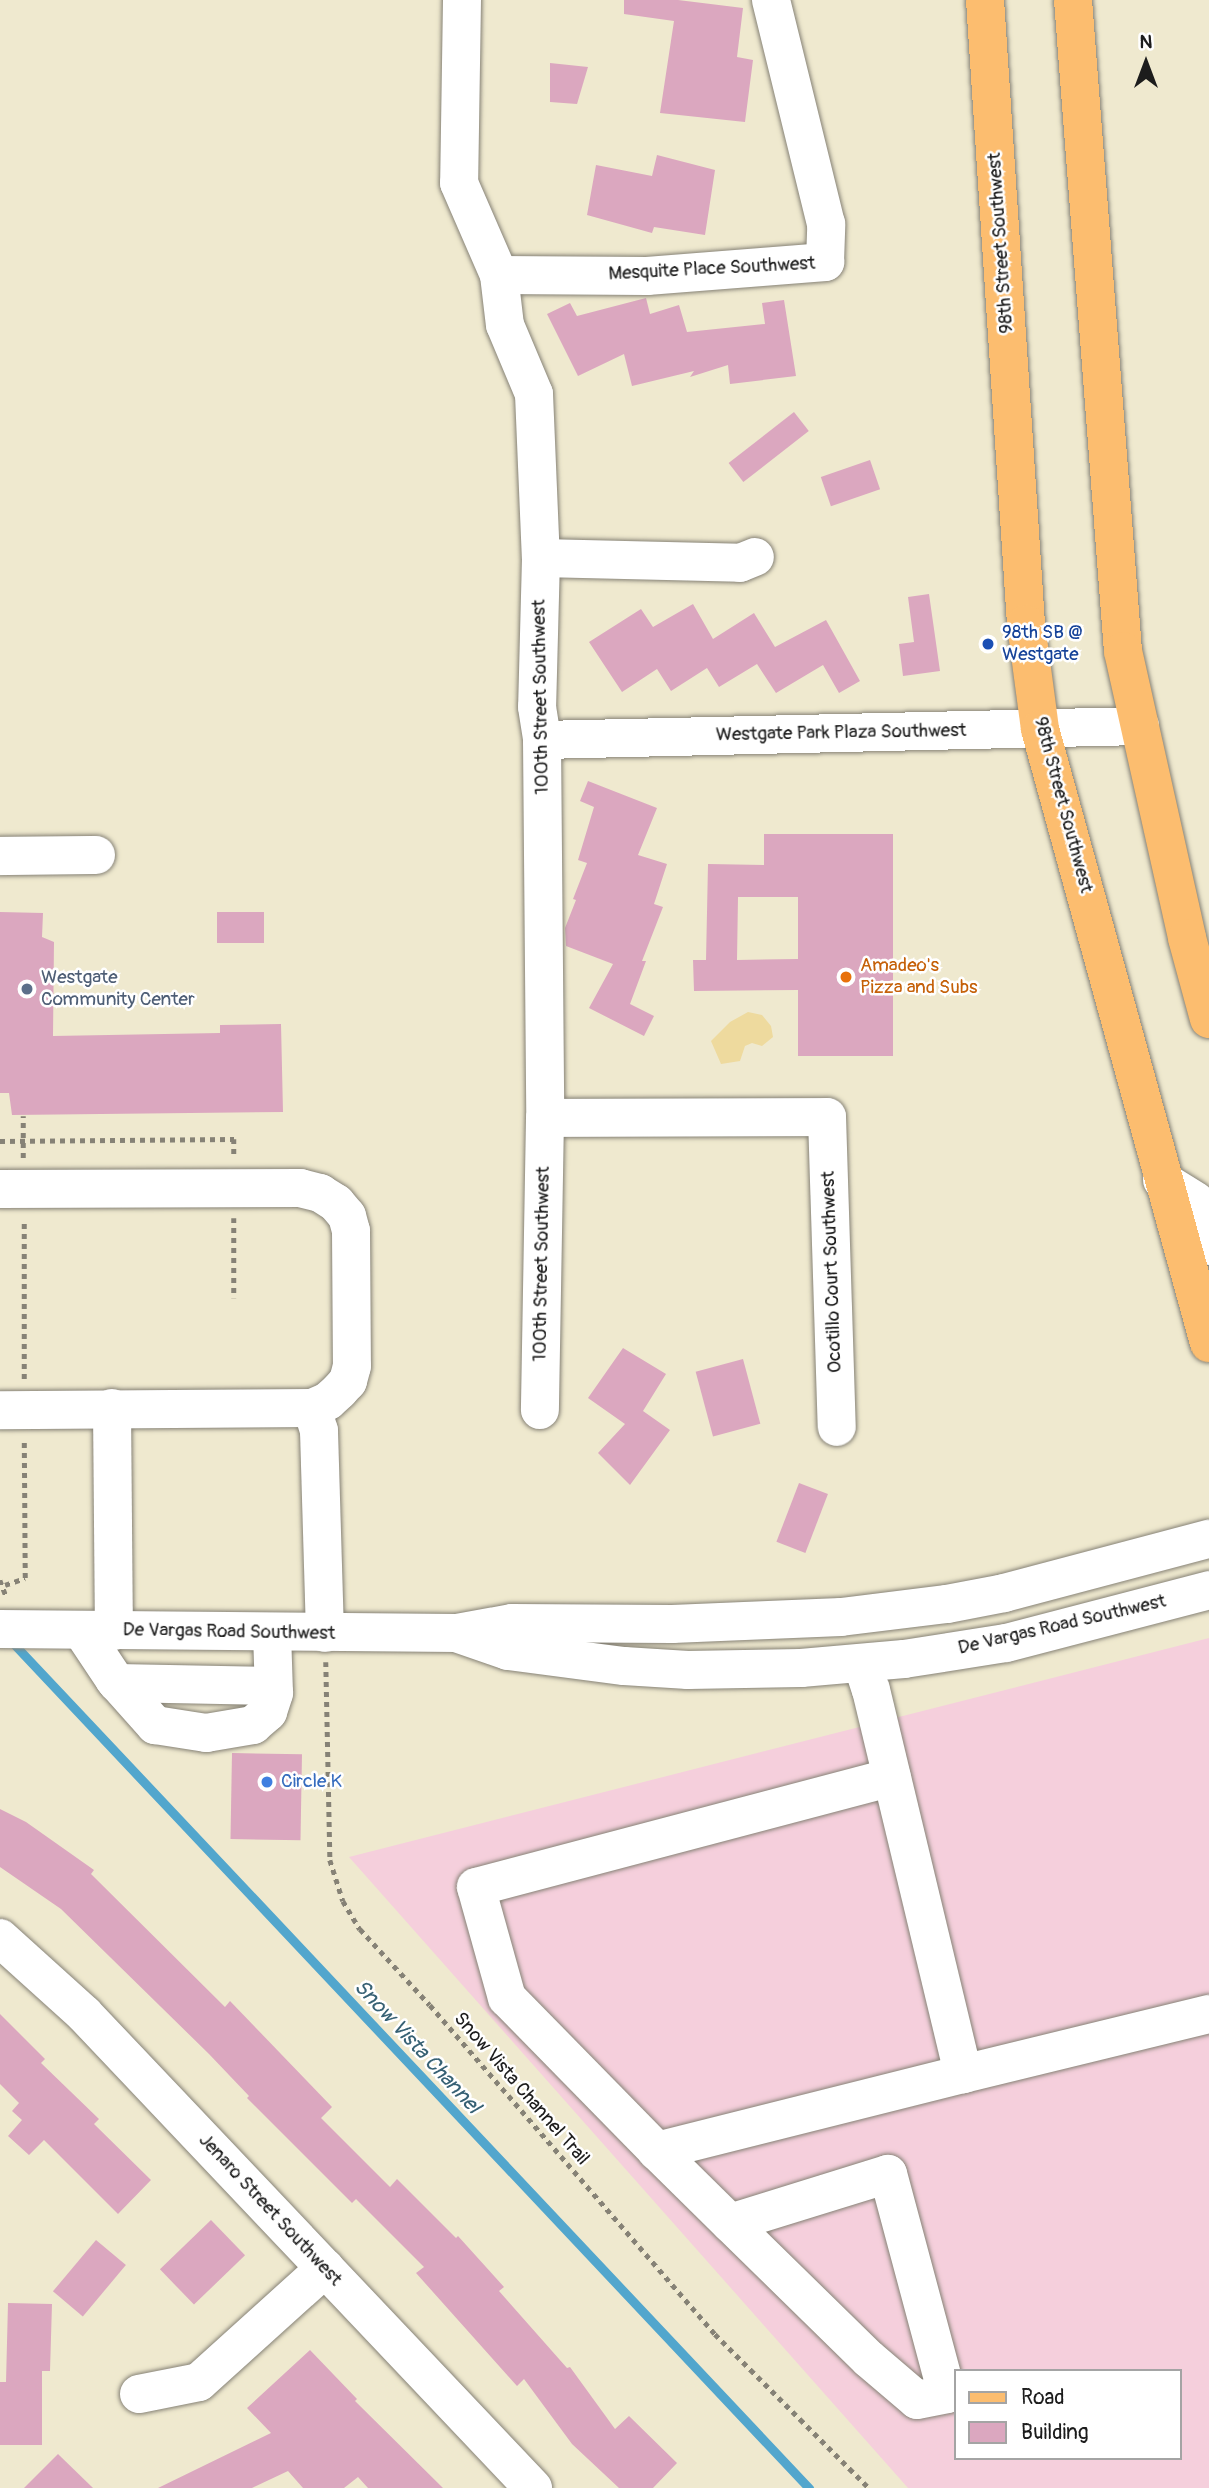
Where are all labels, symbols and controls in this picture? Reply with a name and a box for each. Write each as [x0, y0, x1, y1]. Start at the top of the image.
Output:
north arrow [1111, 28, 1181, 98]
text: N [1140, 30, 1152, 54]
street label: 98th Street Southwest [983, 152, 1019, 334]
street label: Mesquite Place Southwest [608, 252, 816, 286]
street label: 100th Street Southwest [528, 599, 554, 795]
place label: 98th SB @ Westgate [1002, 622, 1083, 666]
marker: 98th SB @ Westgate [980, 636, 996, 652]
street label: 98th Street Southwest [1029, 714, 1097, 896]
street label: Westgate Park Plaza Southwest [716, 719, 966, 747]
place label: Amadeo's Pizza and Subs [860, 955, 978, 999]
place label: Westgate Community Center [41, 967, 195, 1011]
marker: Amadeo's Pizza and Subs [838, 969, 854, 985]
marker: Westgate Community Center [19, 981, 35, 997]
street label: 100th Street Southwest [529, 1166, 555, 1362]
street label: Ocotillo Court Southwest [817, 1171, 847, 1373]
street label: De Vargas Road Southwest [956, 1590, 1168, 1660]
street label: De Vargas Road Southwest [123, 1619, 335, 1645]
place label: Circle K [281, 1771, 342, 1793]
marker: Circle K [259, 1774, 275, 1790]
water label: Snow Vista Channel [348, 1975, 486, 2119]
street label: Snow Vista Channel Trail [448, 2008, 594, 2170]
street label: Jenaro Street Southwest [194, 2129, 346, 2291]
legend [954, 2369, 1181, 2460]
text: Road [1021, 2384, 1065, 2411]
text: Building [1021, 2419, 1088, 2446]

